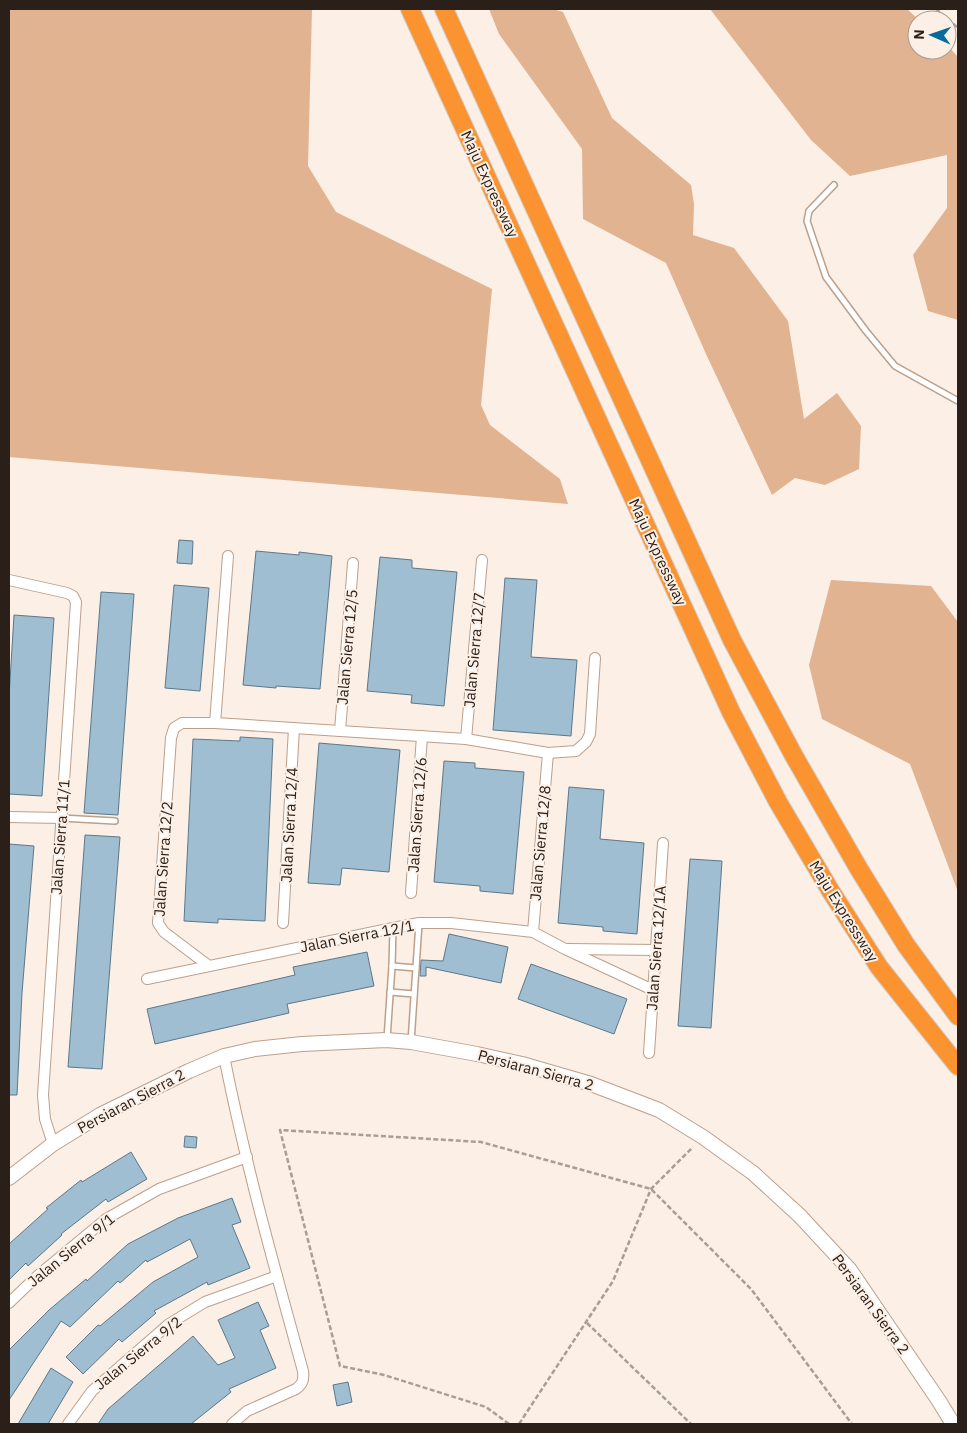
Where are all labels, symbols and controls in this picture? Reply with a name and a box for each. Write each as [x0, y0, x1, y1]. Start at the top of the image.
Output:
north arrow [907, 10, 957, 60]
text: N [910, 29, 928, 40]
street label: Maju Expressway [457, 127, 523, 241]
street label: Maju Expressway [625, 495, 691, 609]
street label: Jalan Sierra 12/5 [332, 589, 362, 705]
street label: Jalan Sierra 12/7 [459, 592, 489, 708]
street label: Jalan Sierra 12/6 [403, 757, 431, 873]
street label: Jalan Sierra 12/4 [276, 767, 302, 883]
street label: Jalan Sierra 11/1 [46, 779, 74, 895]
street label: Jalan Sierra 12/8 [525, 785, 555, 901]
street label: Jalan Sierra 12/2 [149, 801, 177, 917]
street label: Maju Expressway [805, 857, 883, 966]
street label: Jalan Sierra 12/1A [642, 884, 670, 1011]
street label: Jalan Sierra 12/1 [298, 916, 416, 956]
street label: Persiaran Sierra 2 [476, 1045, 596, 1095]
street label: Persiaran Sierra 2 [74, 1065, 188, 1137]
street label: Jalan Sierra 9/1 [24, 1209, 118, 1291]
street label: Persiaran Sierra 2 [828, 1250, 914, 1358]
street label: Jalan Sierra 9/2 [91, 1312, 185, 1394]

